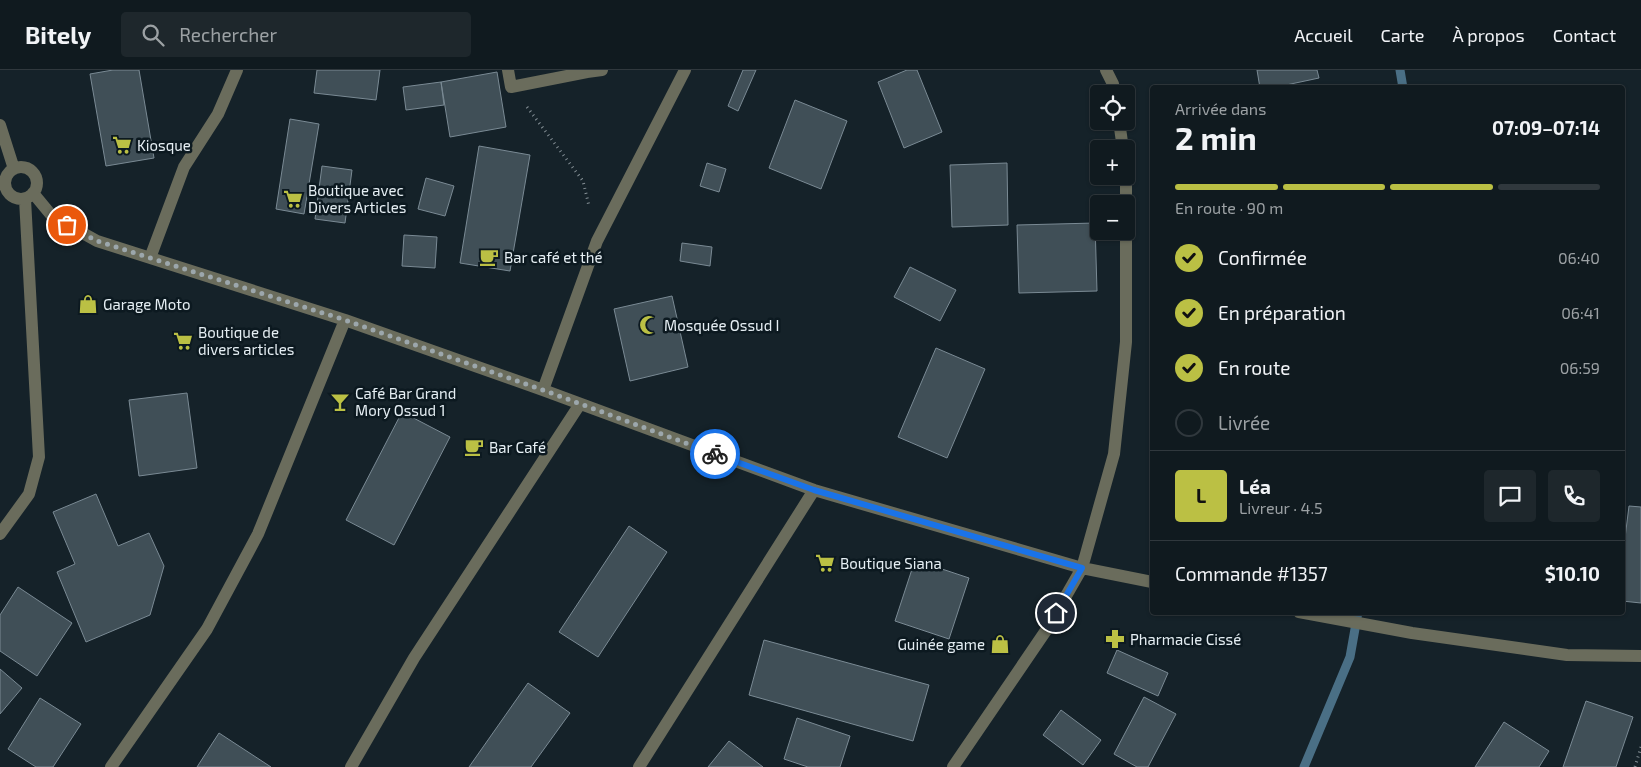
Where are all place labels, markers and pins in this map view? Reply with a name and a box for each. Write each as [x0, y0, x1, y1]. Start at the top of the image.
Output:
supermarket icon: Kiosque [111, 134, 133, 156]
place label: Kiosque [137, 136, 191, 154]
place label: Boutique avec Divers Articles [308, 181, 406, 216]
supermarket icon: Boutique avec Divers Articles [282, 188, 304, 210]
pin [46, 204, 88, 246]
cafe icon: Bar café et thé [478, 246, 500, 268]
place label: Bar café et thé [504, 248, 602, 266]
shop icon: Garage Moto [77, 293, 99, 315]
place label: Garage Moto [103, 295, 191, 313]
mosque icon: Mosquée Ossud I [638, 314, 660, 336]
place label: Mosquée Ossud I [664, 316, 780, 334]
place label: Boutique de divers articles [198, 323, 294, 358]
supermarket icon: Boutique de divers articles [172, 330, 194, 352]
place label: Café Bar Grand Mory Ossud 1 [355, 384, 456, 419]
bar icon: Café Bar Grand Mory Ossud 1 [329, 391, 351, 413]
cafe icon: Bar Café [463, 436, 485, 458]
place label: Bar Café [489, 438, 546, 456]
supermarket icon: Boutique Siana [814, 552, 836, 574]
place label: Boutique Siana [840, 554, 942, 572]
pin [1035, 592, 1077, 634]
pharmacy icon: Pharmacie Cissé [1104, 628, 1126, 650]
place label: Pharmacie Cissé [1130, 630, 1241, 648]
shop icon: Guinée game [989, 633, 1011, 655]
place label: Guinée game [897, 635, 985, 653]

